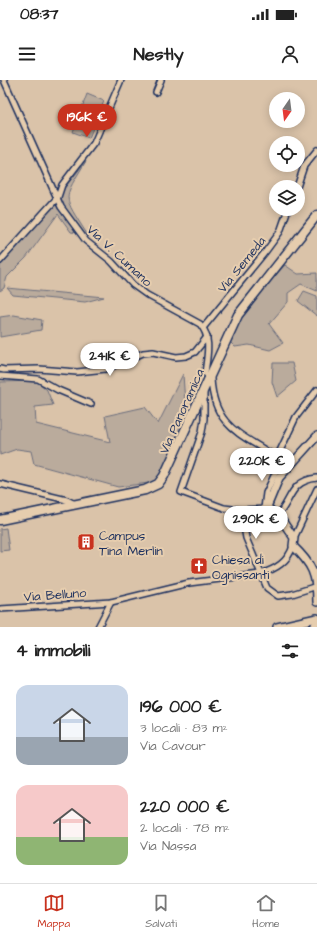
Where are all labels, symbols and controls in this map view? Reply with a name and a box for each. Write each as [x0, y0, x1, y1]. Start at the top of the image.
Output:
text: 08:37 [20, 4, 59, 25]
text: Nestly [133, 42, 184, 67]
icon: menu [16, 43, 38, 65]
icon: person [279, 43, 301, 65]
north arrow [269, 92, 305, 128]
map controls [269, 92, 305, 216]
pin: 196K € [54, 104, 120, 138]
text: 196K € [67, 108, 107, 126]
button: locate [269, 136, 305, 172]
button: layers [269, 180, 305, 216]
street label: Via V. Cumano [83, 221, 156, 291]
street label: Via Semeda [213, 232, 270, 297]
pin: 241K € [77, 343, 143, 377]
text: 241K € [89, 347, 131, 365]
street label: Via Panoramica [155, 366, 209, 457]
pin: 220K € [229, 448, 295, 482]
text: 220K € [239, 452, 285, 470]
pin: 290K € [223, 506, 289, 540]
text: 290K € [233, 510, 279, 528]
place label: Campus Tina Merlin [99, 527, 163, 560]
building icon: Campus Tina Merlin [76, 532, 96, 552]
place label: Chiesa di Ognissanti [212, 551, 269, 585]
church icon: Chiesa di Ognissanti [189, 556, 209, 576]
street label: Via Belluno [23, 584, 88, 606]
text: 4 immobili [16, 639, 90, 663]
icon: filters [279, 640, 301, 662]
text: 196 000 € [140, 695, 222, 719]
icon: home [48, 701, 96, 749]
text: 3 locali · 83 m² [140, 719, 228, 737]
text: Via Cavour [140, 737, 206, 755]
text: 220 000 € [140, 795, 229, 819]
icon: home [48, 801, 96, 849]
text: 2 locali · 78 m² [140, 819, 230, 837]
text: Via Nassa [140, 837, 196, 855]
tab: Mappa [38, 892, 70, 931]
tab: Salvati [145, 892, 177, 931]
tab: Home [252, 892, 279, 931]

